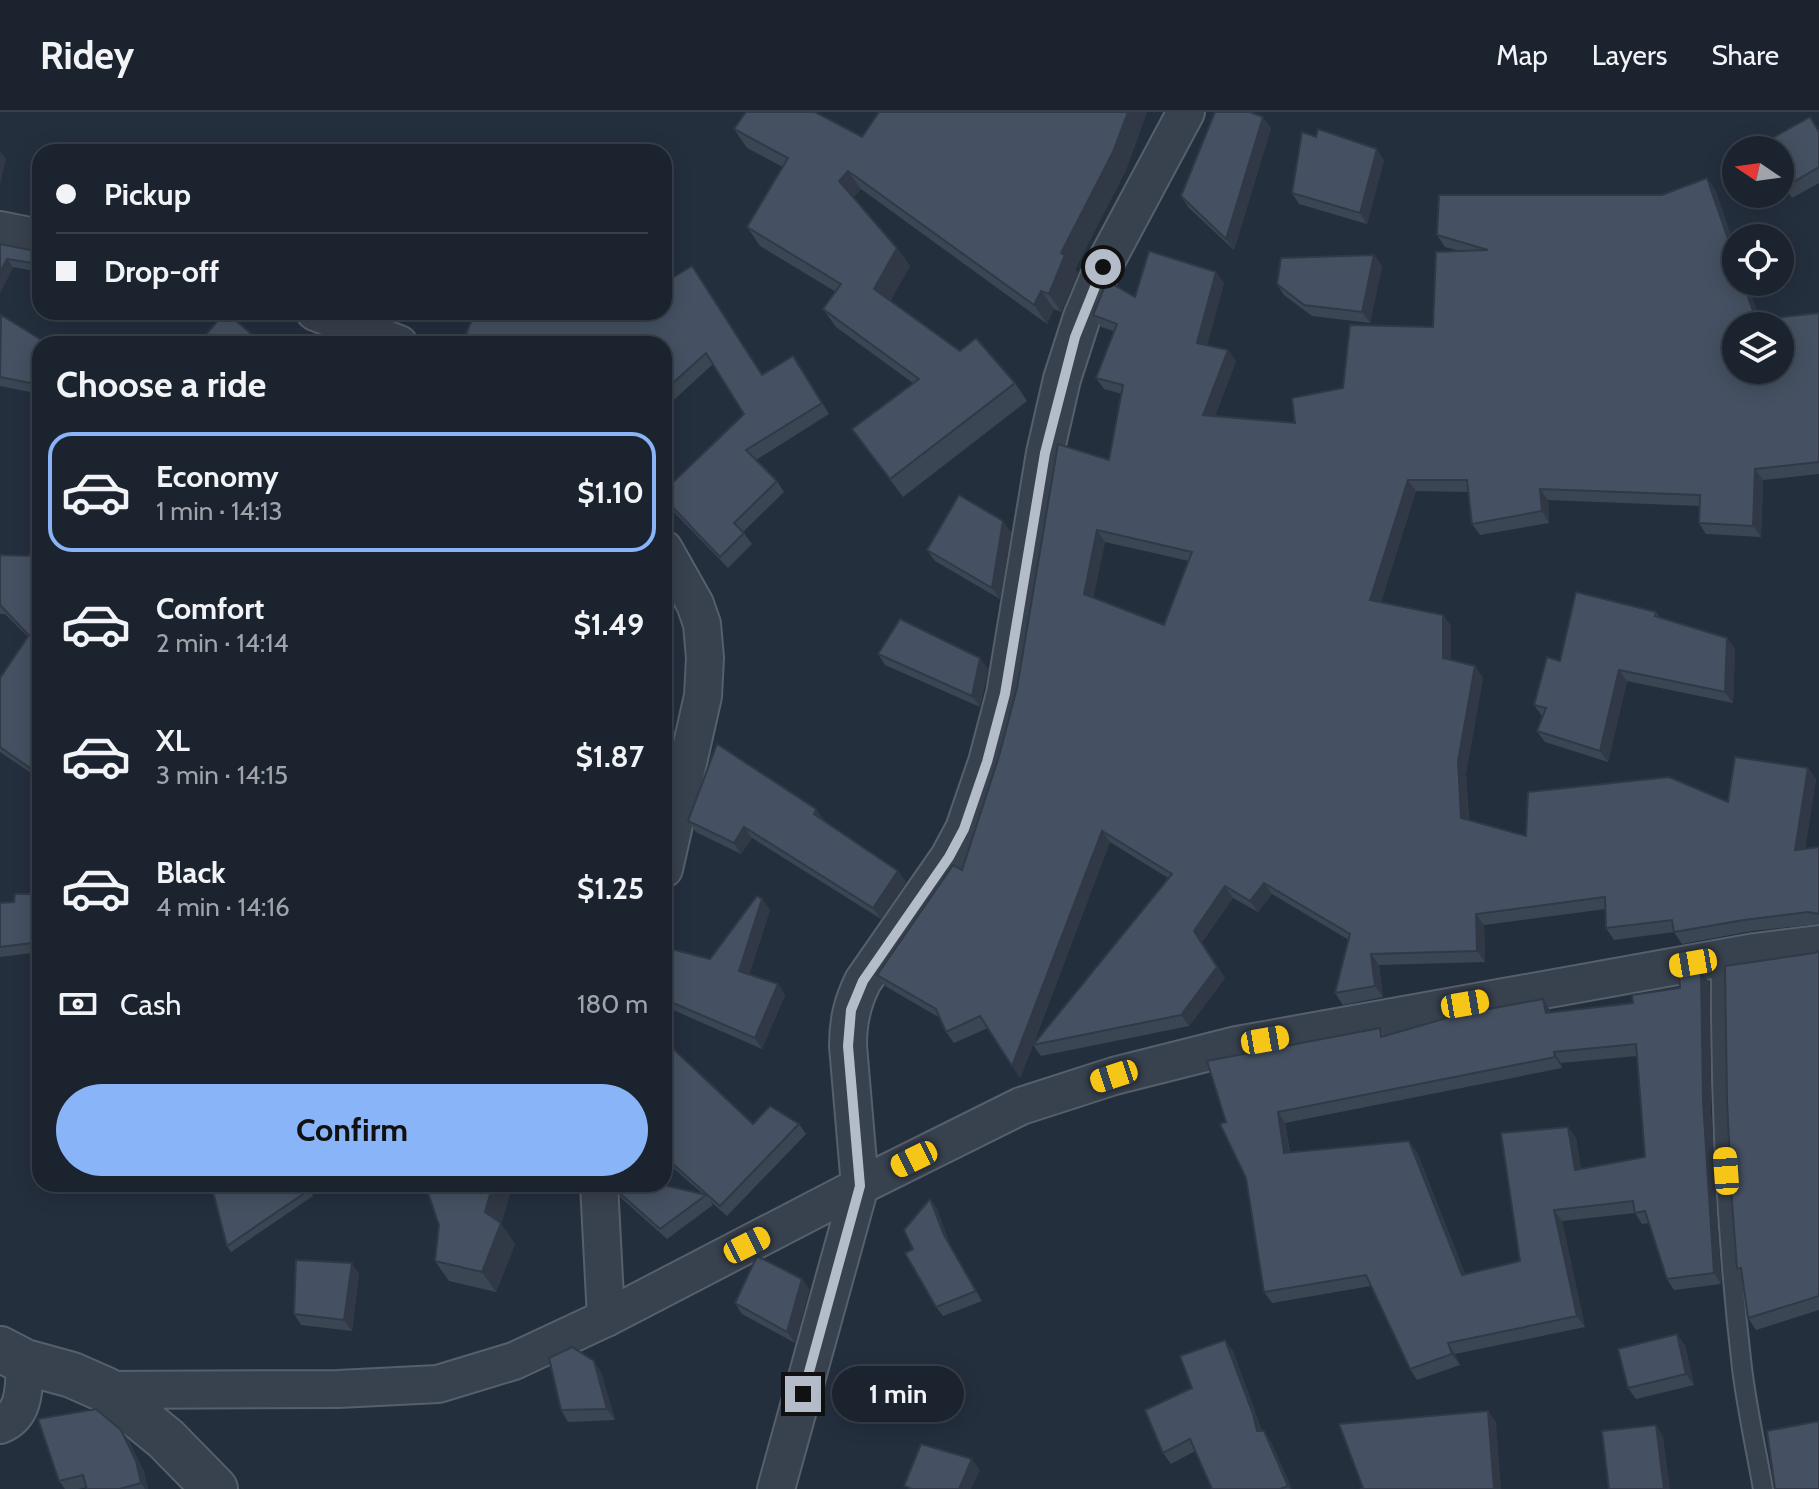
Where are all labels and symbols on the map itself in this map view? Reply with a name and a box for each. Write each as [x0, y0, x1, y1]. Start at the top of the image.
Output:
north arrow [1722, 136, 1794, 208]
route start [1085, 249, 1121, 285]
car [1667, 947, 1719, 979]
car [1439, 988, 1491, 1020]
car [1239, 1024, 1291, 1056]
car [1087, 1057, 1141, 1095]
car [887, 1138, 941, 1180]
car [1712, 1146, 1740, 1196]
car [720, 1223, 774, 1267]
callout: 1 min [831, 1366, 963, 1422]
route end [785, 1376, 821, 1412]

